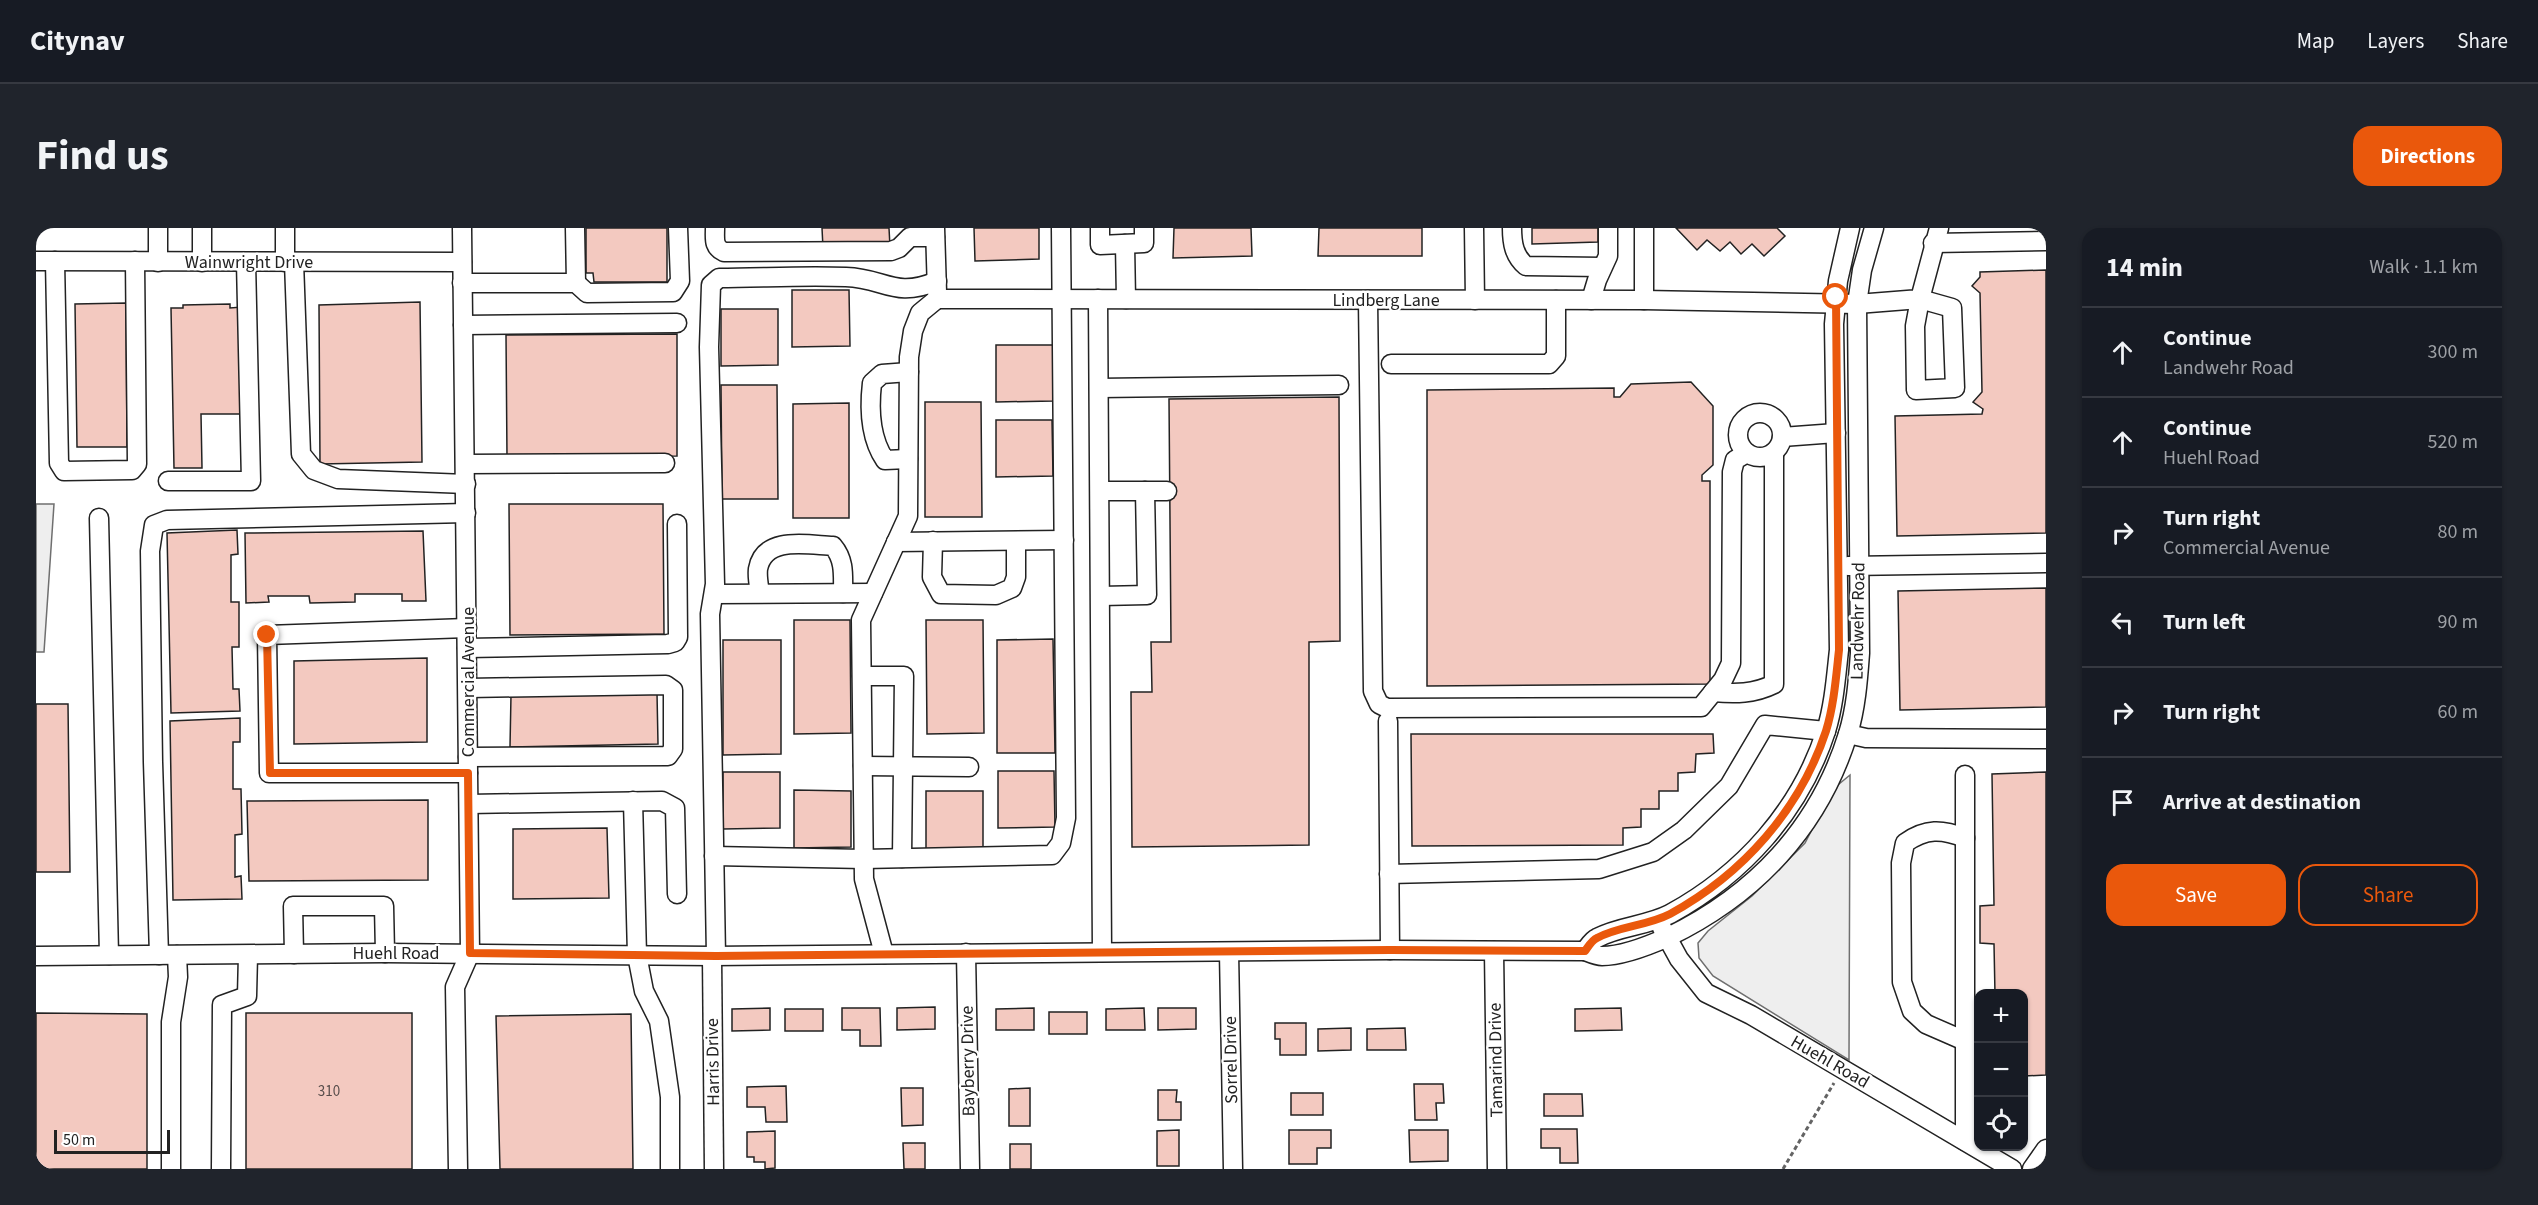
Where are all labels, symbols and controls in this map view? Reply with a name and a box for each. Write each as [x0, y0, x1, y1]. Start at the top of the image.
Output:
text: Citynav [30, 21, 125, 61]
text: Map [2297, 26, 2334, 56]
text: Layers [2367, 26, 2424, 56]
text: Share [2457, 26, 2508, 56]
text: Find us [36, 126, 169, 186]
button: Directions [2353, 126, 2502, 186]
text: 14 min [2106, 249, 2183, 286]
street label: Wainwright Drive [185, 250, 313, 275]
text: Walk · 1.1 km [2369, 253, 2478, 281]
route start [1822, 283, 1848, 309]
street label: Lindberg Lane [1332, 288, 1440, 313]
text: Continue [2163, 322, 2252, 354]
icon: ahead [2106, 336, 2139, 369]
text: 300 m [2428, 338, 2478, 366]
text: Landwehr Road [2163, 354, 2294, 382]
text: Continue [2163, 412, 2252, 444]
icon: ahead [2106, 426, 2139, 459]
text: 520 m [2428, 428, 2478, 456]
text: Huehl Road [2163, 444, 2260, 472]
text: Turn right [2163, 502, 2260, 534]
icon: right [2106, 516, 2139, 549]
text: 80 m [2438, 518, 2478, 546]
text: Commercial Avenue [2163, 534, 2330, 562]
street label: Landwehr Road [1844, 562, 1872, 680]
icon: left [2106, 606, 2139, 639]
text: Turn left [2163, 606, 2245, 638]
street label: Commercial Avenue [456, 607, 481, 757]
text: 90 m [2438, 608, 2478, 636]
route end [253, 621, 279, 647]
icon: right [2106, 696, 2139, 729]
text: Turn right [2163, 696, 2260, 728]
text: 60 m [2438, 698, 2478, 726]
icon: arrive [2106, 786, 2139, 819]
text: Arrive at destination [2163, 786, 2361, 818]
button: Save [2106, 864, 2286, 926]
button: Share [2298, 864, 2478, 926]
street label: Huehl Road [352, 941, 440, 966]
map controls [1974, 989, 2028, 1151]
button: + [1974, 989, 2028, 1043]
street label: Tamarind Drive [1483, 1002, 1509, 1117]
street label: Bayberry Drive [955, 1005, 981, 1117]
street label: Sorrel Drive [1218, 1016, 1244, 1104]
street label: Harris Drive [700, 1018, 726, 1106]
street label: Huehl Road [1786, 1029, 1874, 1095]
button: − [1974, 1043, 2028, 1097]
house number: 310 [318, 1081, 340, 1102]
button: locate [1974, 1097, 2028, 1151]
scale bar [54, 1127, 170, 1154]
text: 50 m [63, 1129, 95, 1151]

